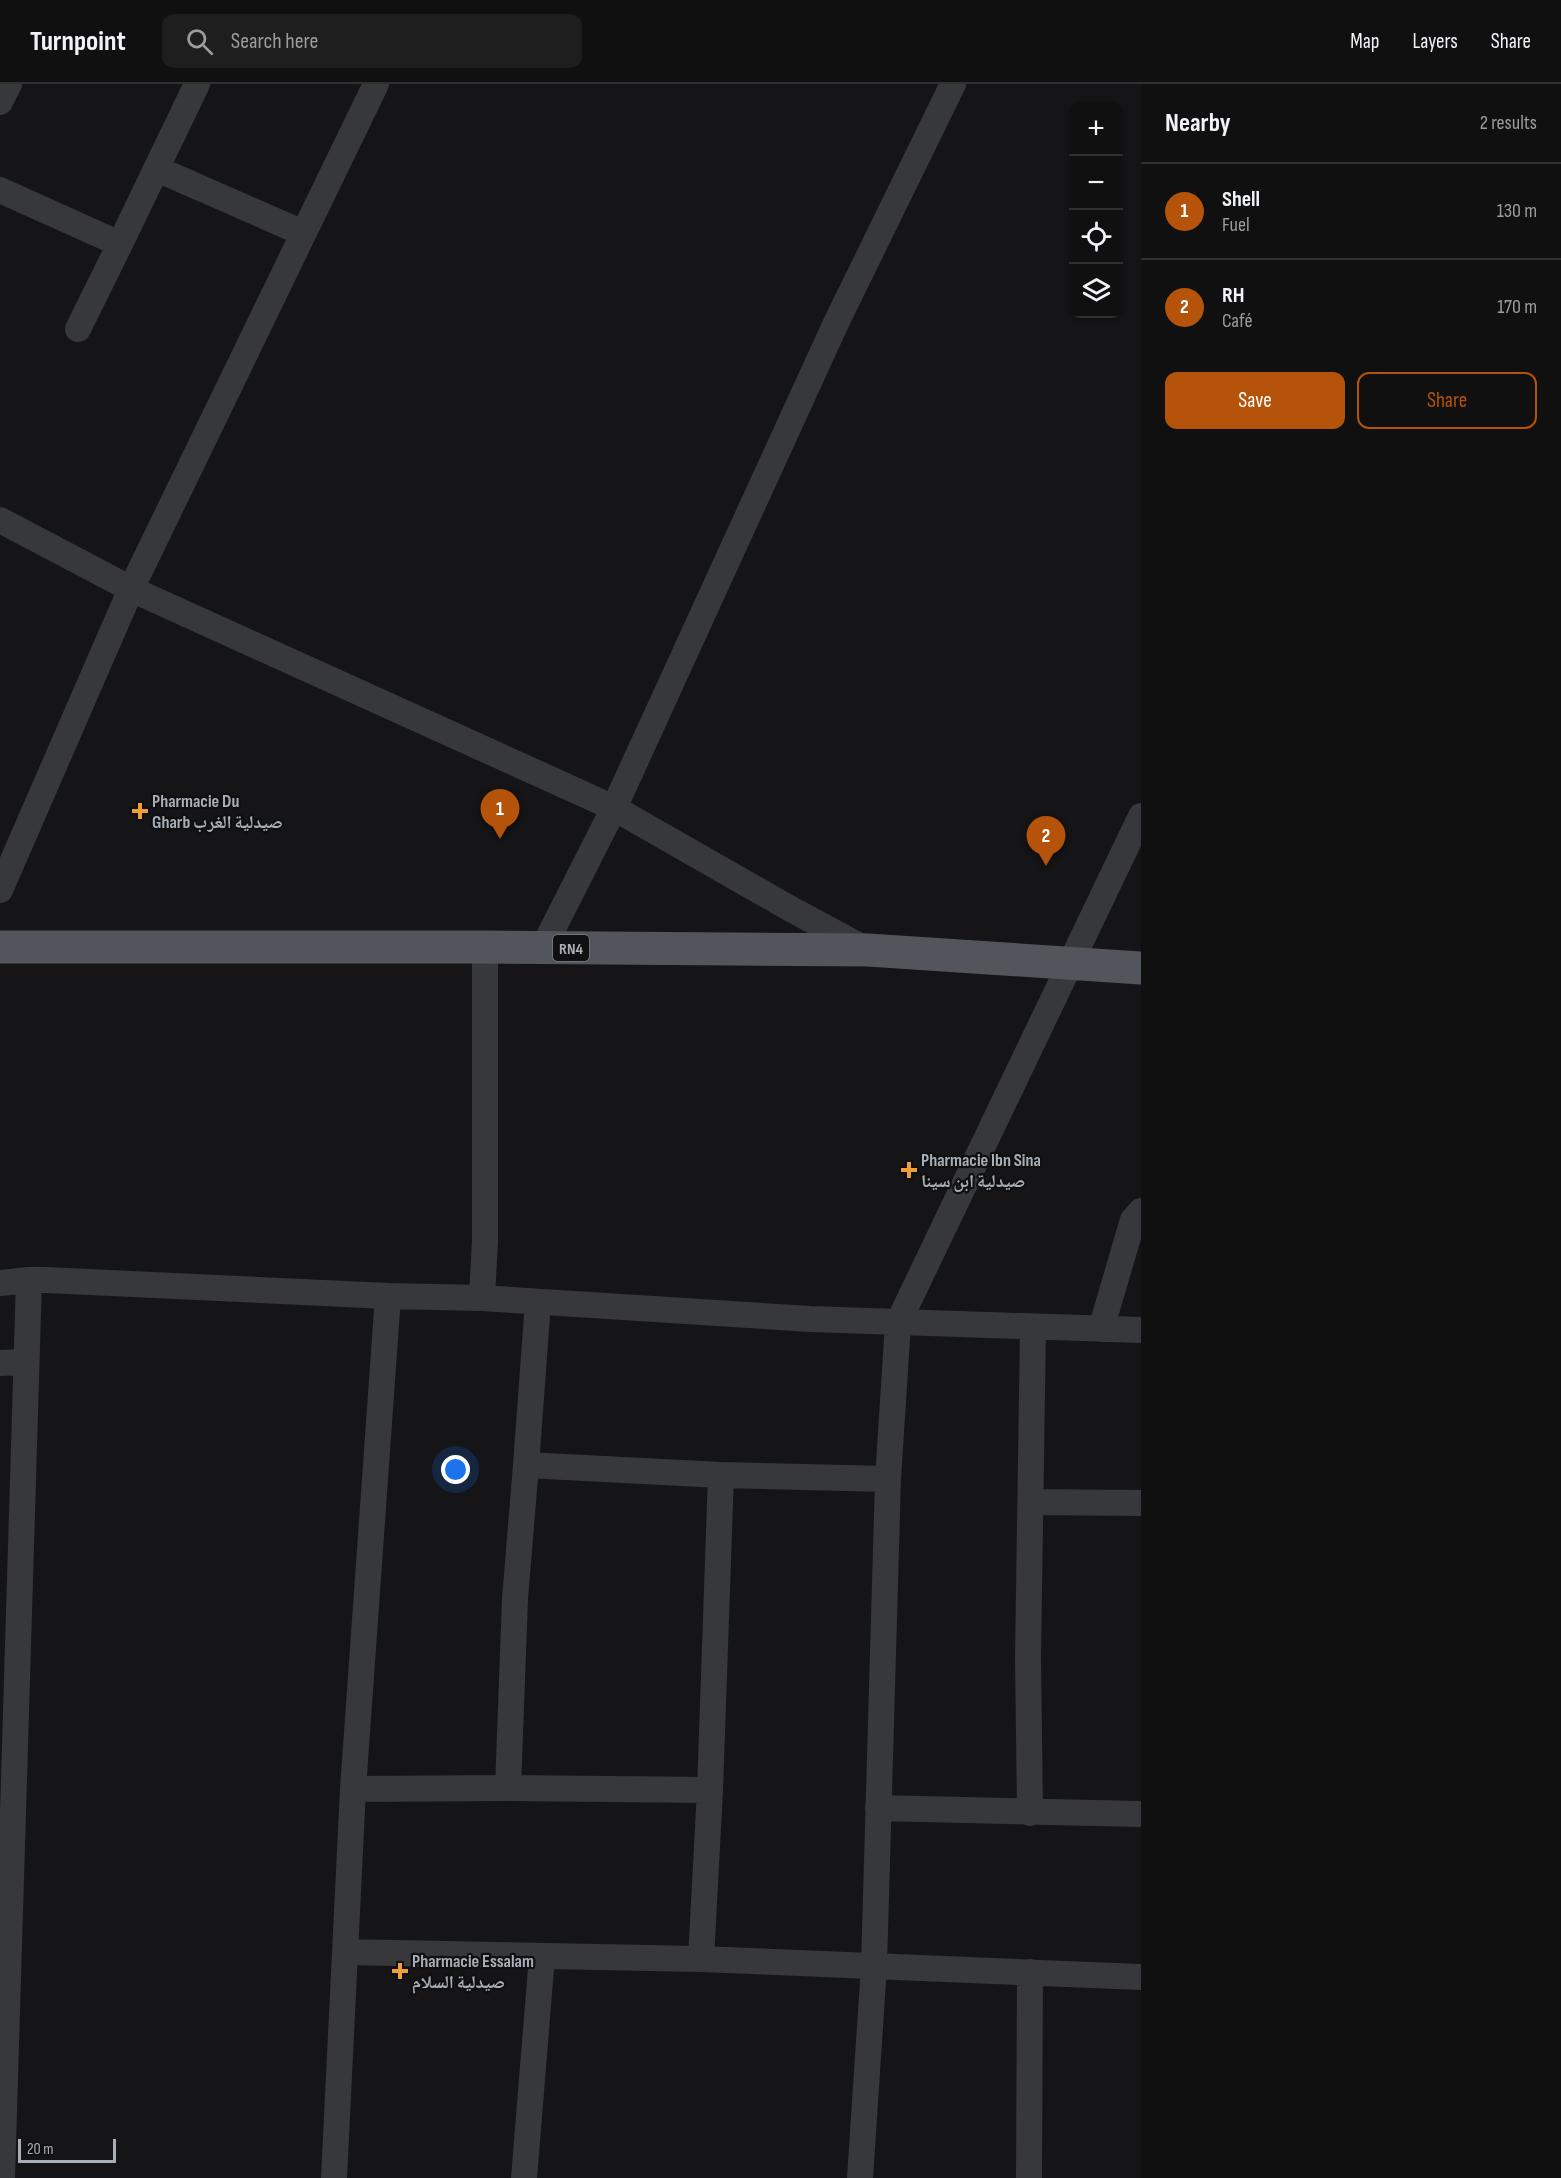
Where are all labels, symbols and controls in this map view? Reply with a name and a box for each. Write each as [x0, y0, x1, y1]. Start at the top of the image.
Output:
search box [162, 14, 582, 68]
text: Turnpoint [30, 25, 126, 58]
icon: search [183, 25, 216, 58]
text: Search here [231, 28, 318, 55]
text: Map [1350, 29, 1379, 54]
text: Layers [1412, 29, 1458, 54]
text: Share [1491, 29, 1531, 54]
map controls [1069, 102, 1123, 318]
button: + [1069, 102, 1123, 156]
text: Nearby [1165, 108, 1231, 139]
text: 2 results [1480, 111, 1537, 135]
button: − [1069, 156, 1123, 210]
text: Shell [1222, 186, 1260, 213]
text: 1 [1181, 199, 1188, 223]
text: 130 m [1497, 199, 1537, 223]
button: locate [1069, 210, 1123, 264]
text: Fuel [1222, 213, 1250, 237]
button: layers [1069, 264, 1123, 318]
text: RH [1222, 282, 1245, 309]
text: 2 [1180, 295, 1189, 319]
text: 170 m [1497, 295, 1537, 319]
text: Café [1222, 309, 1252, 333]
button: Save [1165, 372, 1345, 429]
button: Share [1357, 372, 1537, 429]
pin: 1 [480, 790, 520, 839]
place label: Pharmacie Du Gharb صيدلية الغرب [152, 791, 283, 833]
marker: Pharmacie Du Gharb صيدلية الغرب [133, 804, 147, 818]
pin: 2 [1026, 816, 1066, 866]
road number: RN4 [553, 935, 589, 961]
place label: Pharmacie Ibn Sina صيدلية ابن سينا [921, 1150, 1041, 1192]
marker: Pharmacie Ibn Sina صيدلية ابن سينا [902, 1163, 916, 1177]
your location [441, 1455, 470, 1484]
place label: Pharmacie Essalam صيدلية السلام [412, 1951, 534, 1994]
marker: Pharmacie Essalam صيدلية السلام [393, 1964, 407, 1978]
scale bar [18, 2136, 116, 2164]
text: 20 m [27, 2140, 54, 2159]

